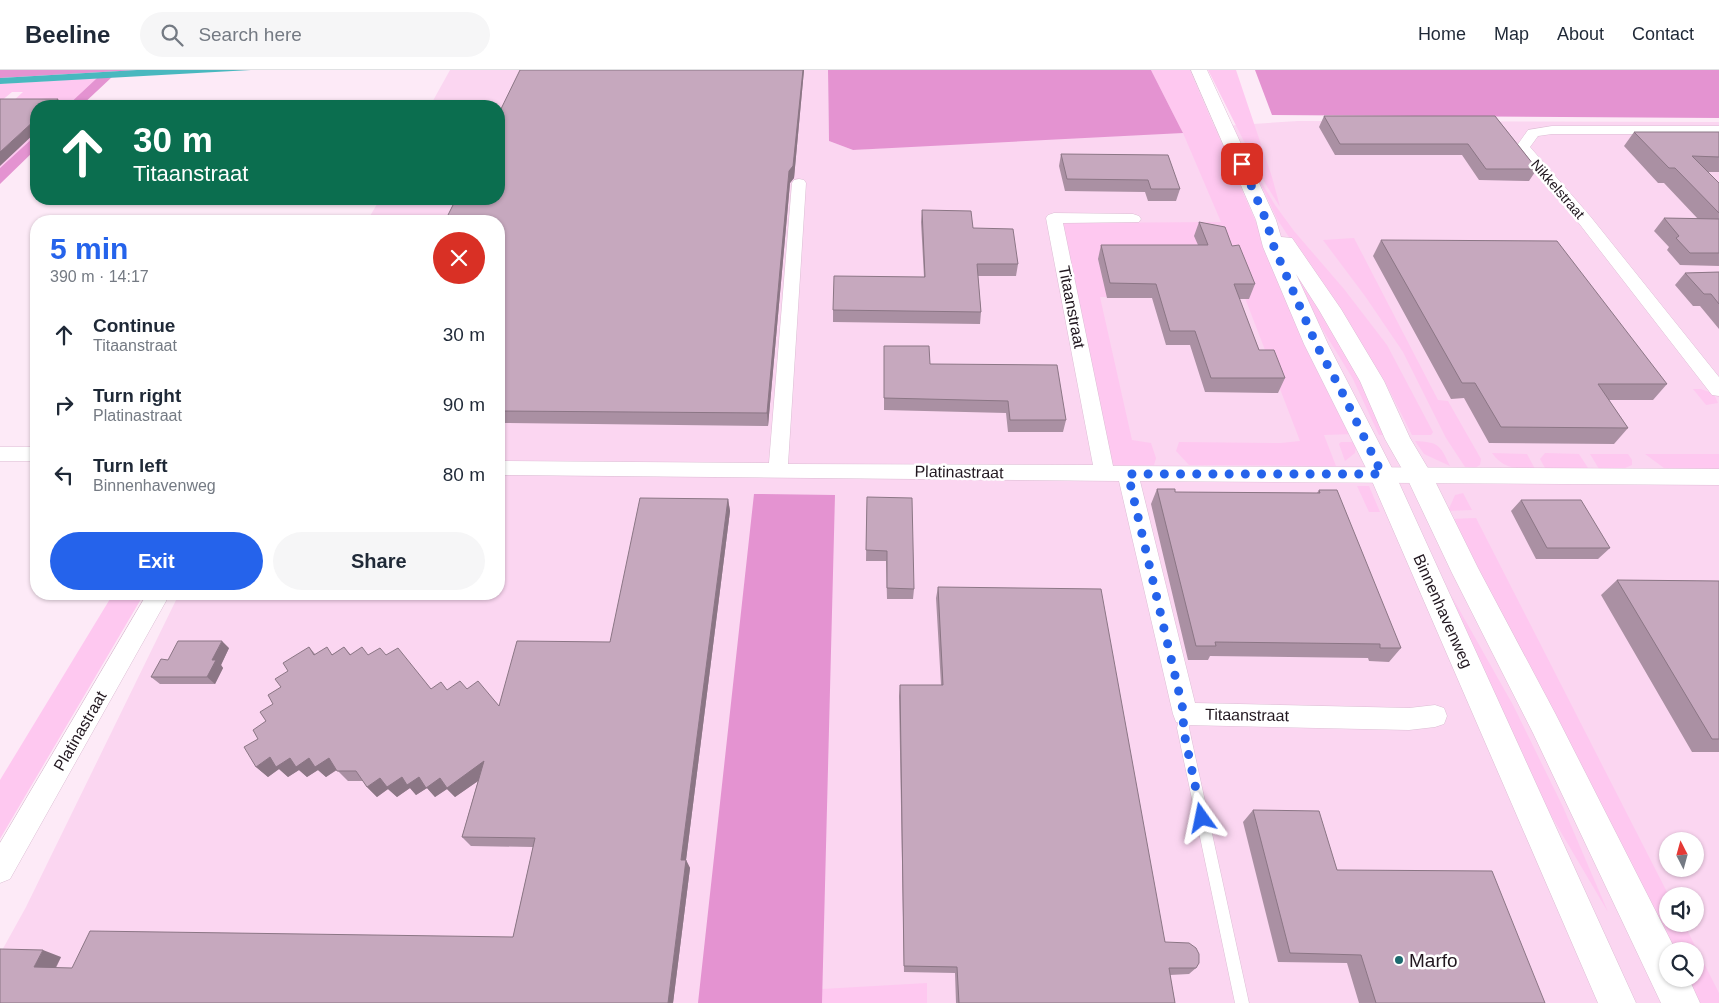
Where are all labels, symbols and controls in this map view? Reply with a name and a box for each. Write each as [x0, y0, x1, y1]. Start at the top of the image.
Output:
search box [140, 12, 490, 57]
text: Beeline [25, 21, 110, 48]
icon: search [158, 21, 186, 49]
text: Search here [198, 24, 302, 45]
text: Home [1418, 24, 1466, 44]
text: Map [1494, 24, 1529, 44]
text: About [1557, 24, 1604, 44]
text: Contact [1632, 24, 1694, 44]
icon: ahead [50, 120, 115, 185]
text: 30 m [133, 120, 213, 159]
pin [1221, 143, 1263, 185]
icon: arrive [1228, 150, 1256, 178]
street label: Nikkelstraat [1528, 156, 1588, 222]
text: Titaanstraat [133, 161, 248, 186]
text: 5 min [50, 232, 128, 265]
button: close [433, 232, 485, 284]
street label: Titaanstraat [1056, 264, 1088, 350]
text: 390 m · 14:17 [50, 268, 149, 285]
text: Continue [93, 315, 175, 336]
icon: ahead [50, 321, 78, 349]
text: 30 m [443, 324, 485, 345]
text: Titaanstraat [93, 337, 177, 354]
text: Turn right [93, 385, 181, 406]
icon: right [50, 391, 78, 419]
text: 90 m [443, 394, 485, 415]
text: Platinastraat [93, 407, 182, 424]
text: Turn left [93, 455, 168, 476]
icon: left [50, 461, 78, 489]
street label: Platinastraat [914, 463, 1004, 481]
text: 80 m [443, 464, 485, 485]
text: Binnenhavenweg [93, 477, 216, 494]
button: Exit [50, 532, 263, 590]
button: Share [273, 532, 485, 590]
street label: Binnenhavenweg [1410, 551, 1476, 671]
street label: Platinastraat [50, 688, 110, 774]
street label: Titaanstraat [1205, 706, 1290, 724]
position arrow [1175, 791, 1227, 843]
north arrow [1659, 832, 1704, 878]
map controls [1659, 832, 1704, 987]
button: sound [1659, 887, 1704, 932]
button: search [1659, 942, 1704, 987]
place label: Marfo [1409, 950, 1458, 971]
marker: Marfo [1393, 954, 1405, 966]

